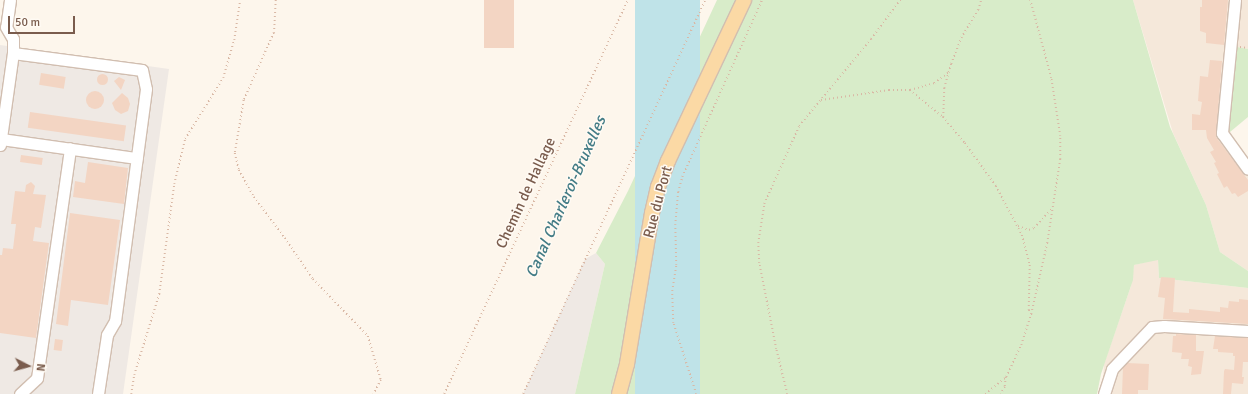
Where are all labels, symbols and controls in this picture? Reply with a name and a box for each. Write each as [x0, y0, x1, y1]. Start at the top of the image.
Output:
scale bar [10, 8, 77, 34]
text: 50 m [15, 15, 40, 30]
water label: Canal Charleroi-Bruxelles [522, 113, 610, 281]
street label: Chemin de Hallage [492, 135, 560, 251]
street label: Rue du Port [640, 164, 676, 240]
north arrow [8, 346, 48, 386]
text: N [34, 363, 47, 372]

